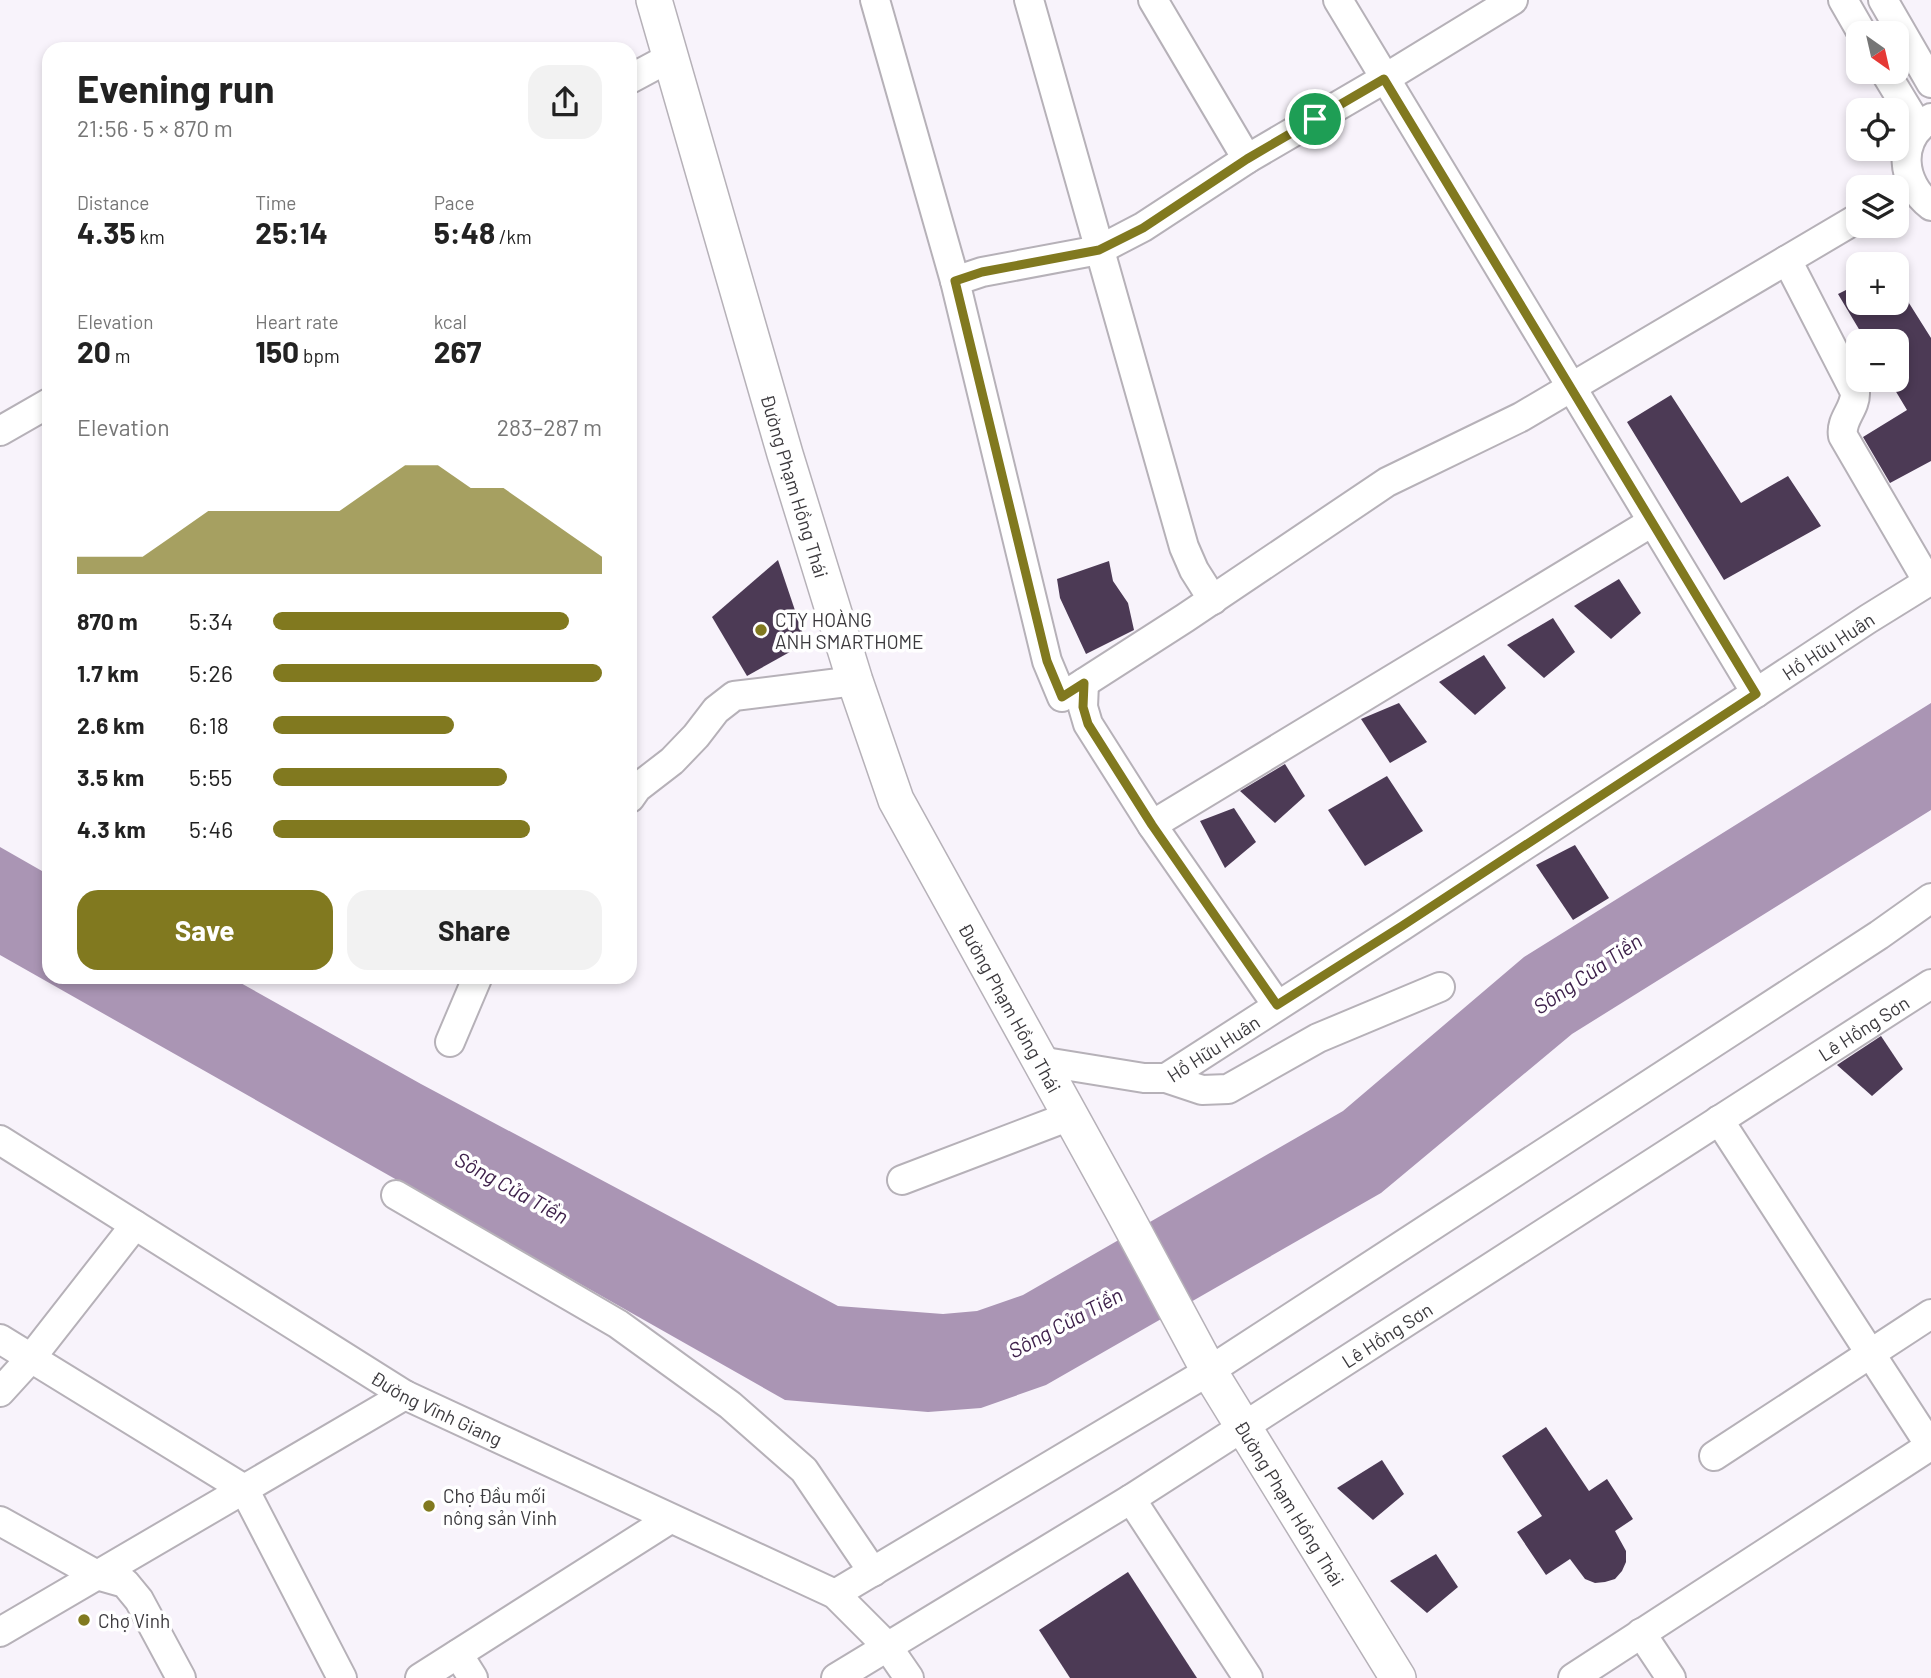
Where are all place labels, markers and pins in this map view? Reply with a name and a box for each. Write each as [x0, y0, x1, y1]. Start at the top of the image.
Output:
pin [1285, 89, 1345, 149]
place label: CTY HOÀNG ANH SMARTHOME [775, 608, 924, 653]
marker: CTY HOÀNG ANH SMARTHOME [753, 622, 769, 638]
place label: Chợ Đầu mối nông sản Vinh [443, 1484, 557, 1529]
marker: Chợ Đầu mối nông sản Vinh [421, 1498, 437, 1514]
place label: Chợ Vinh [98, 1609, 170, 1632]
marker: Chợ Vinh [76, 1612, 92, 1628]

